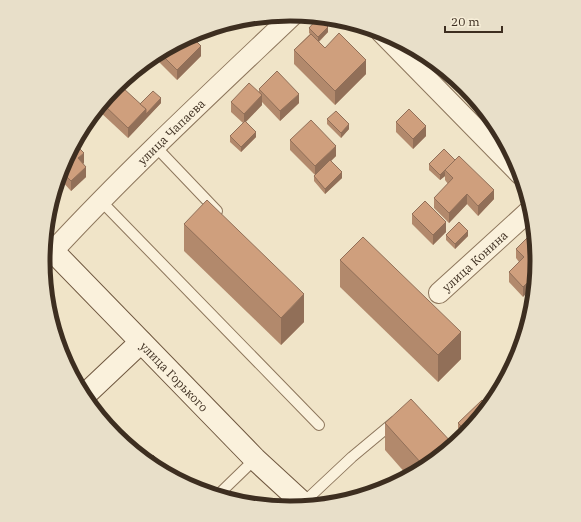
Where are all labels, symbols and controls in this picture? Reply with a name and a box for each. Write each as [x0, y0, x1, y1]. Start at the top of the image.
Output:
scale bar [445, 8, 502, 34]
text: 20 m [451, 14, 480, 29]
street label: улица Чапаева [134, 95, 208, 167]
street label: улица Конина [439, 227, 511, 294]
street label: улица Горького [137, 338, 212, 414]

